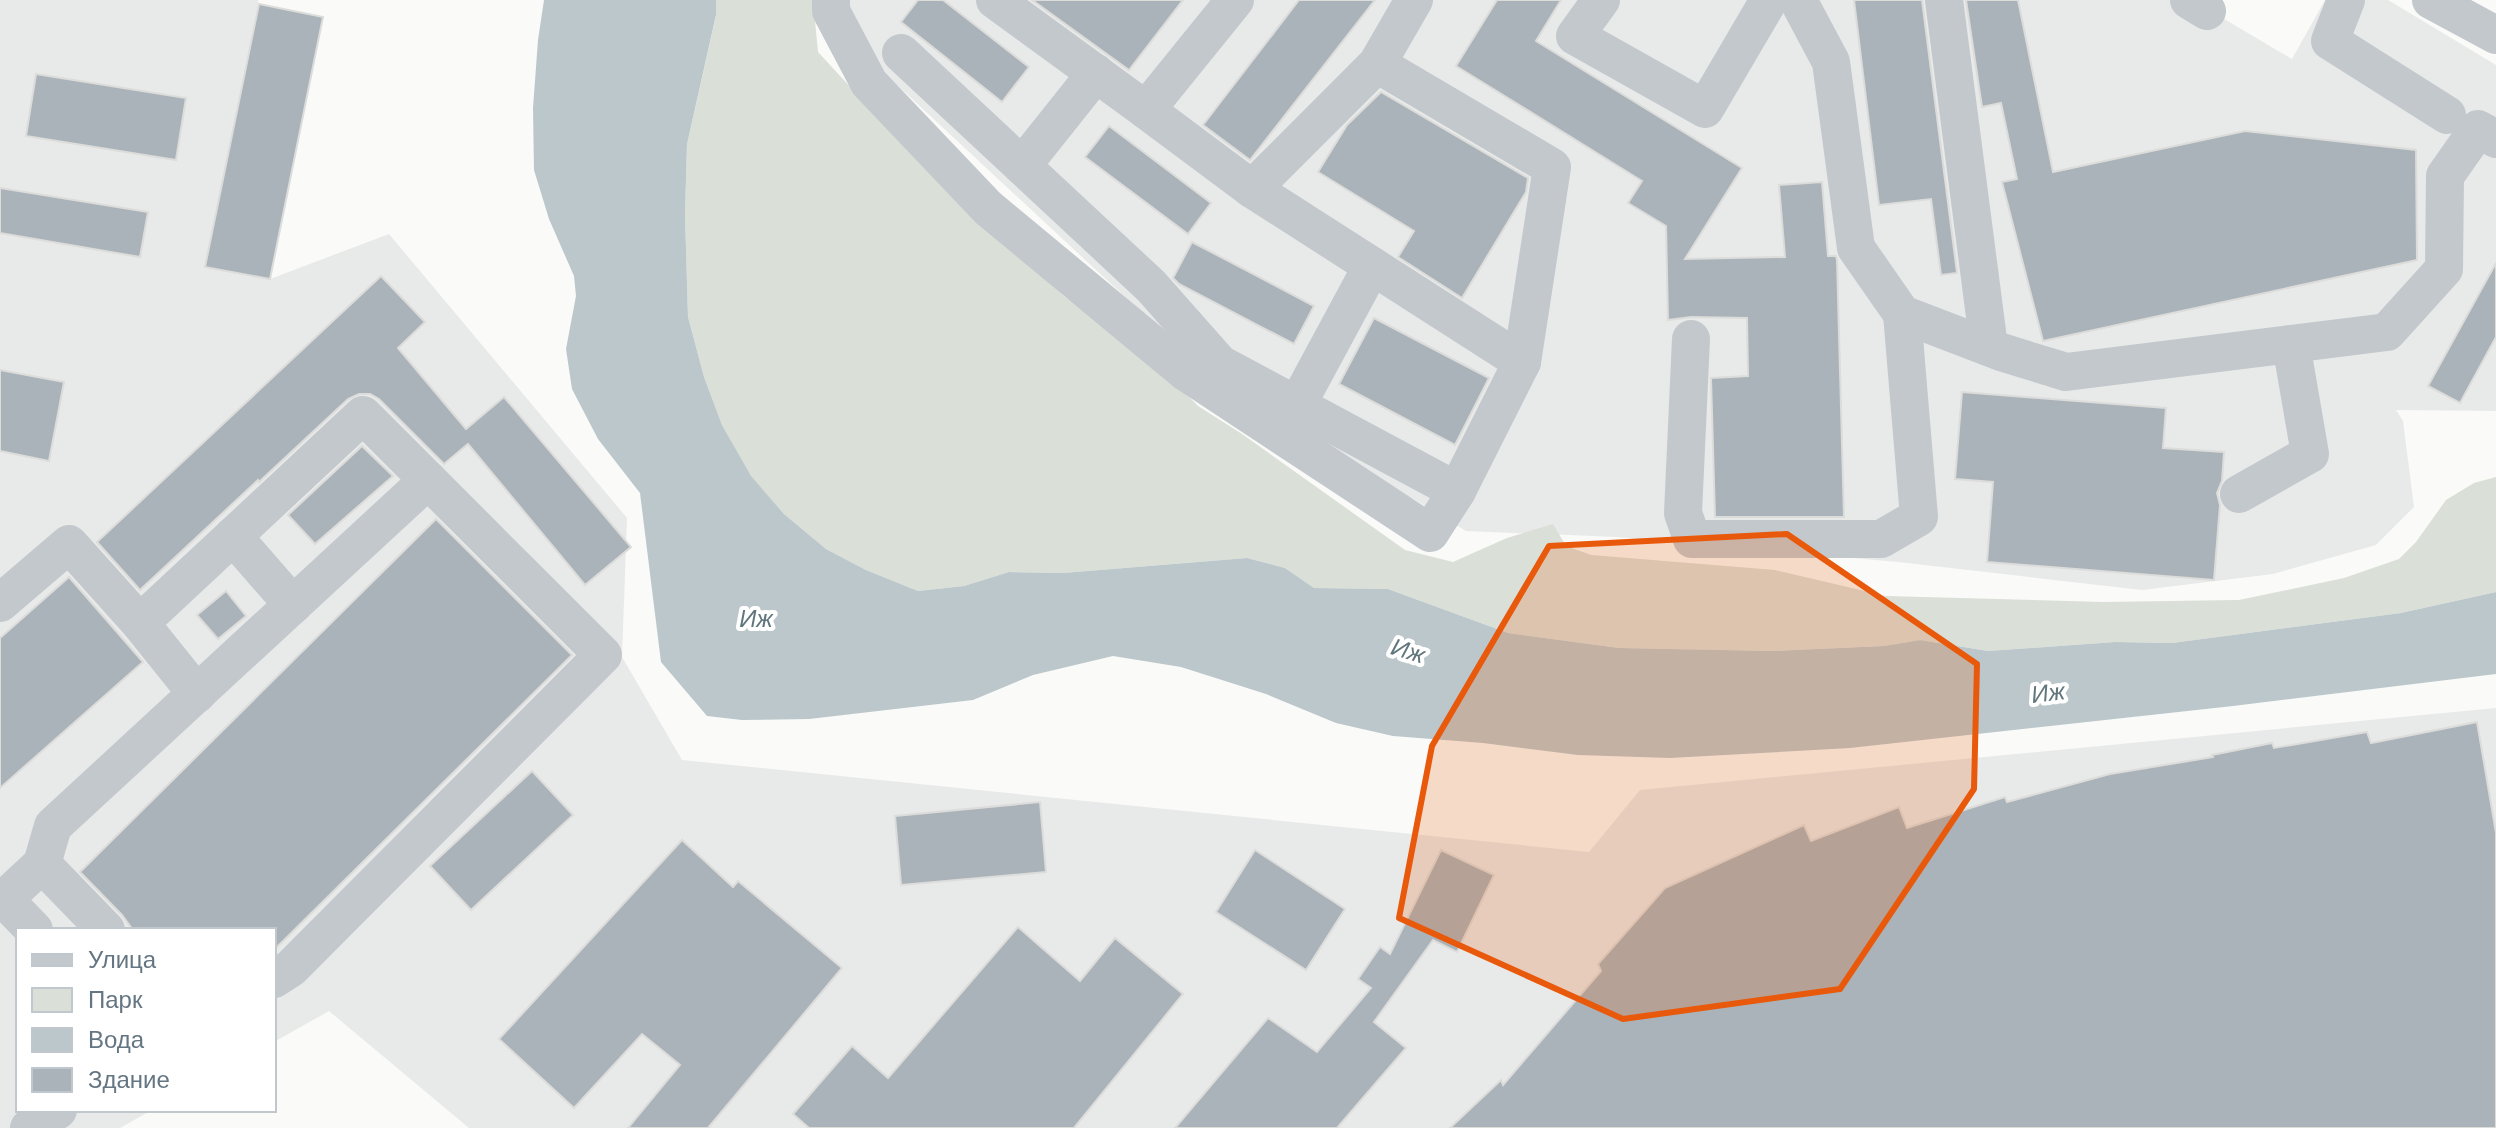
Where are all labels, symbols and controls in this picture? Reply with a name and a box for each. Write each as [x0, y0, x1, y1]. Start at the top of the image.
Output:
water label: Иж [739, 605, 774, 632]
water label: Иж [1388, 633, 1430, 669]
water label: Иж [2030, 677, 2068, 708]
legend [16, 928, 276, 1112]
text: Улица [88, 946, 157, 973]
text: Парк [88, 986, 143, 1013]
text: Вода [88, 1026, 145, 1053]
text: Здание [88, 1066, 170, 1093]

